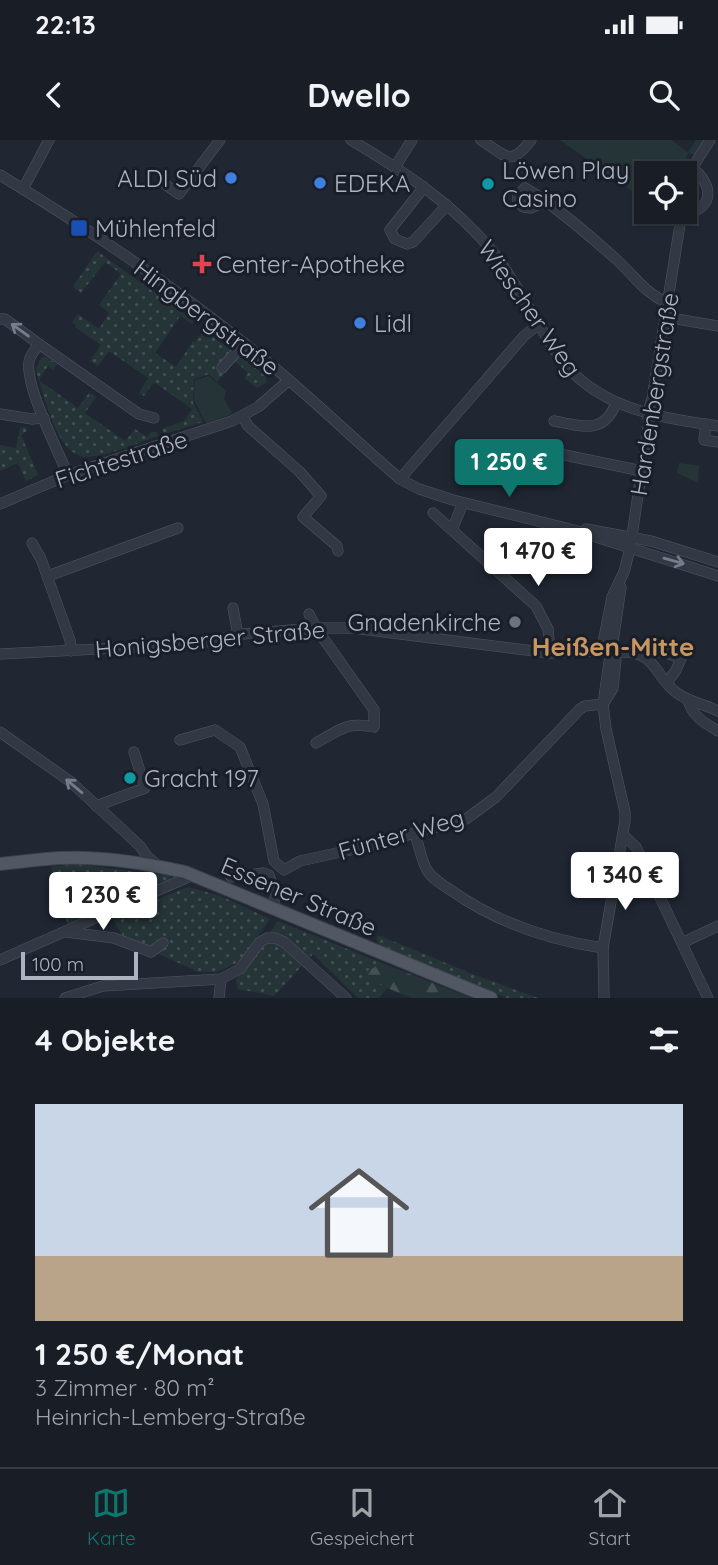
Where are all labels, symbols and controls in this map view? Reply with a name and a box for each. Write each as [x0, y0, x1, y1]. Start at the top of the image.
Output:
text: 22:13 [35, 8, 96, 41]
text: Dwello [307, 75, 411, 115]
icon: back [35, 76, 73, 114]
icon: search [645, 76, 683, 114]
place label: Löwen Play Casino [502, 155, 629, 213]
map controls [634, 161, 697, 224]
button: locate [634, 161, 697, 224]
place label: ALDI Süd [117, 163, 217, 193]
place label: EDEKA [334, 168, 410, 198]
marker: ALDI Süd [223, 170, 239, 186]
marker: EDEKA [312, 175, 328, 191]
marker: Löwen Play Casino [480, 176, 496, 192]
place label: Mühlenfeld [95, 213, 216, 243]
marker: Mühlenfeld [69, 218, 89, 238]
street label: Wiescher Weg [472, 234, 588, 382]
place label: Center-Apotheke [216, 249, 405, 279]
street label: Hingbergstraße [128, 253, 286, 381]
marker: Center-Apotheke [194, 256, 210, 272]
street label: Hardenbergstraße [623, 290, 685, 498]
place label: Lidl [374, 308, 412, 338]
marker: Lidl [352, 315, 368, 331]
one-way arrow [11, 323, 30, 338]
street label: Fichtestraße [51, 424, 191, 494]
pin: 1 250 € [444, 440, 574, 499]
text: 1 250 € [471, 447, 547, 476]
pin: 1 470 € [473, 528, 603, 588]
text: 1 470 € [500, 536, 576, 565]
one-way arrow [663, 556, 685, 569]
place label: Gnadenkirche [348, 607, 501, 637]
street label: Honigsberger Straße [94, 614, 326, 664]
marker: Gnadenkirche [507, 614, 523, 630]
district label: Heißen-Mitte [532, 630, 694, 663]
place label: Gracht 197 [144, 763, 259, 793]
marker: Gracht 197 [122, 770, 138, 786]
one-way arrow [65, 778, 83, 793]
street label: Fünter Weg [335, 802, 467, 866]
street label: Essener Straße [217, 850, 381, 942]
pin: 1 340 € [560, 852, 690, 912]
text: 1 340 € [587, 860, 663, 889]
pin: 1 230 € [38, 872, 168, 932]
text: 1 230 € [65, 880, 141, 909]
scale bar [21, 949, 138, 981]
text: 100 m [32, 952, 84, 976]
text: 4 Objekte [35, 1021, 176, 1059]
icon: filters [645, 1021, 683, 1059]
icon: home [296, 1150, 422, 1276]
text: 1 250 €/Monat [35, 1335, 244, 1373]
text: 3 Zimmer · 80 m² [35, 1373, 215, 1402]
text: Heinrich-Lemberg-Straße [35, 1402, 306, 1431]
tab: Karte [87, 1484, 136, 1550]
tab: Gespeichert [310, 1484, 414, 1550]
tab: Start [589, 1484, 631, 1550]

